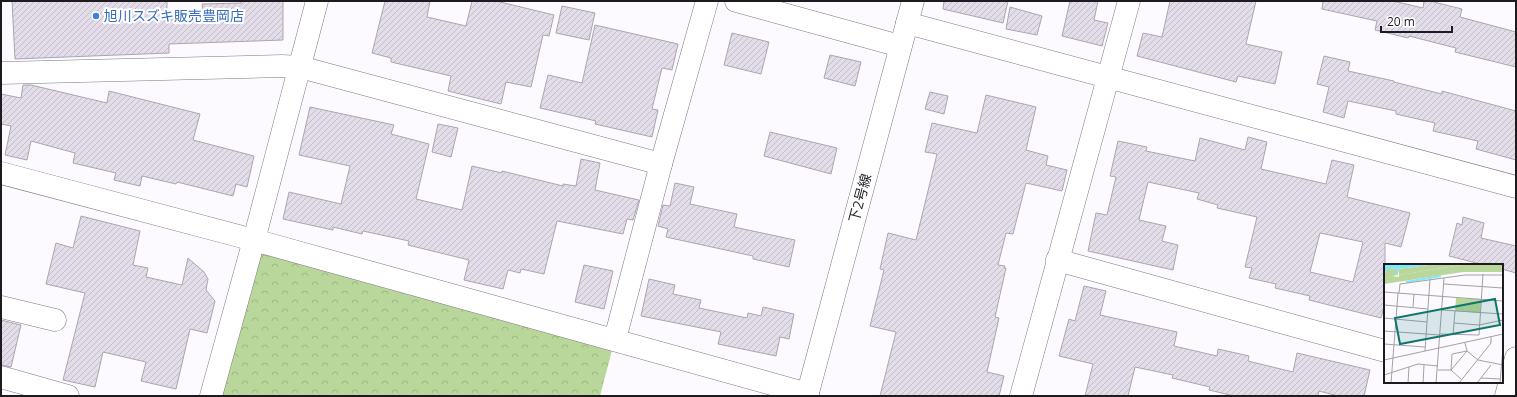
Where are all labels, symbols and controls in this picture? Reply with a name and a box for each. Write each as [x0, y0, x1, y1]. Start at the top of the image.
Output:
place label: 旭川スズキ販売豊岡店 [104, 6, 244, 25]
scale bar [1381, 8, 1452, 34]
marker: 旭川スズキ販売豊岡店 [91, 11, 101, 21]
text: 20 m [1387, 13, 1415, 30]
street label: 下2号線 [844, 171, 875, 224]
inset map [1384, 264, 1503, 383]

